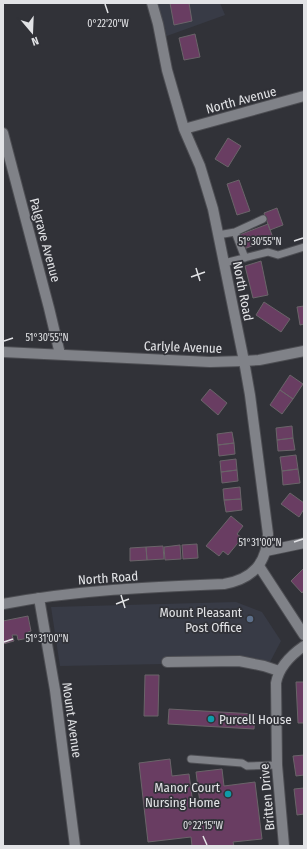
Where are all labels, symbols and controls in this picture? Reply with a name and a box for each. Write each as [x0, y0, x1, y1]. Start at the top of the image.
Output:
north arrow [12, 12, 52, 52]
text: 0°22'20"W [87, 18, 129, 30]
text: N [30, 34, 40, 48]
street label: North Avenue [204, 83, 278, 117]
street label: Palgrave Avenue [27, 196, 63, 284]
text: 51°30'55"N [238, 236, 282, 248]
street label: North Road [230, 260, 256, 322]
text: 51°30'55"N [25, 332, 69, 344]
street label: Carlyle Avenue [144, 338, 222, 356]
text: 51°31'00"N [239, 537, 281, 549]
street label: North Road [77, 568, 139, 588]
place label: Mount Pleasant Post Office [159, 605, 243, 635]
marker: Mount Pleasant Post Office [245, 614, 255, 624]
text: 51°31'00"N [26, 633, 68, 645]
street label: Mount Avenue [59, 681, 85, 759]
place label: Purcell House [219, 712, 292, 727]
marker: Purcell House [206, 714, 216, 724]
street label: Britten Drive [257, 763, 277, 831]
place label: Manor Court Nursing Home [145, 780, 221, 810]
marker: Manor Court Nursing Home [223, 789, 233, 799]
text: 0°22'15"W [183, 820, 224, 832]

